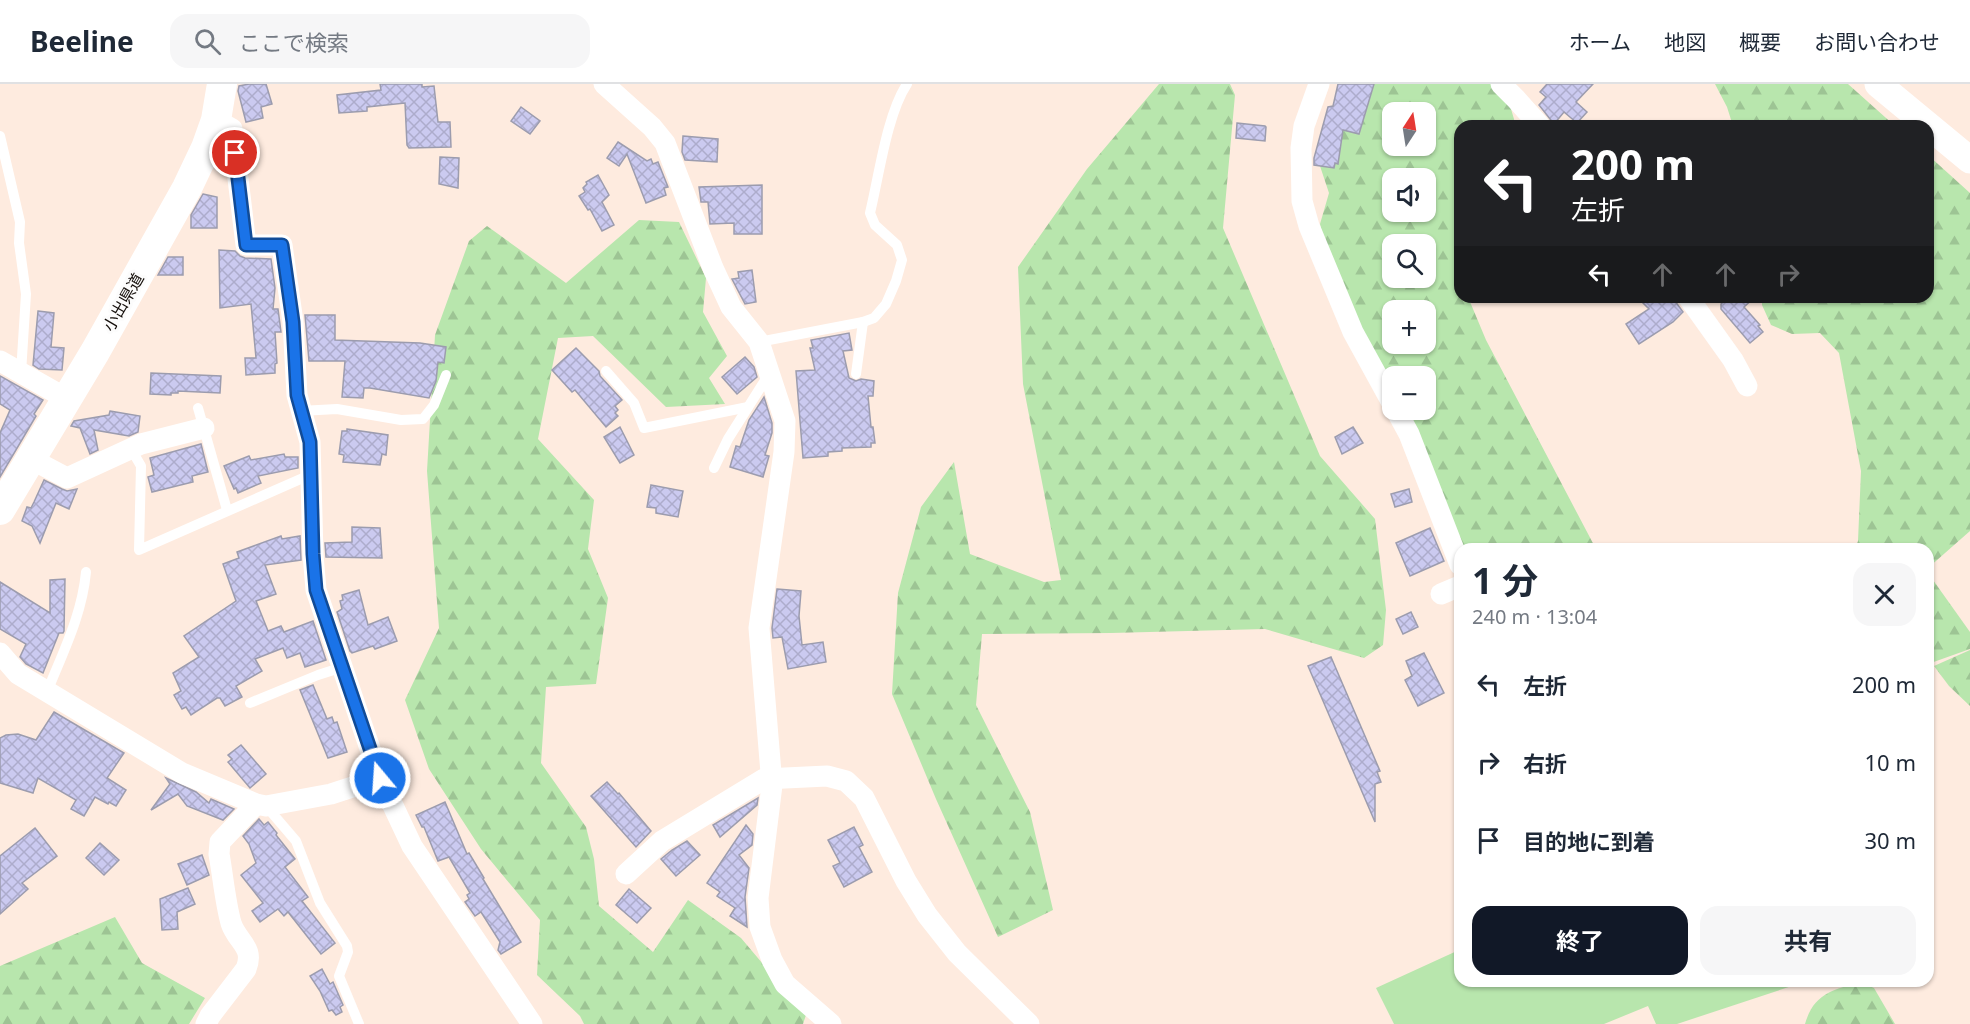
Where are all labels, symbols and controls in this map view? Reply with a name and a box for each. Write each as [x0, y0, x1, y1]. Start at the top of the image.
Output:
search box [170, 14, 590, 68]
text: Beeline [30, 22, 134, 60]
icon: search [191, 25, 224, 58]
text: ここで検索 [239, 27, 349, 57]
text: ホーム [1569, 28, 1631, 56]
text: 地図 [1664, 28, 1706, 56]
text: 概要 [1739, 28, 1781, 56]
text: お問い合わせ [1814, 28, 1940, 56]
north arrow [1382, 102, 1436, 156]
map controls [1382, 102, 1436, 420]
pin [209, 127, 260, 178]
text: 200 m [1571, 135, 1695, 192]
icon: arrive [218, 136, 251, 169]
icon: left [1472, 144, 1550, 222]
button: sound [1382, 168, 1436, 222]
text: 左折 [1571, 191, 1625, 228]
button: search [1382, 234, 1436, 288]
icon: left [1583, 258, 1616, 291]
icon: ahead [1646, 258, 1679, 291]
icon: ahead [1709, 258, 1742, 291]
icon: right [1772, 258, 1805, 291]
street label: 小出県道 [97, 269, 149, 335]
button: + [1382, 300, 1436, 354]
button: − [1382, 366, 1436, 420]
text: 1 分 [1472, 556, 1538, 605]
button: close [1853, 563, 1916, 626]
text: 240 m · 13:04 [1472, 603, 1597, 630]
icon: left [1472, 668, 1505, 701]
text: 200 m [1852, 669, 1916, 699]
text: 左折 [1523, 670, 1567, 700]
position arrow [348, 746, 412, 810]
icon: right [1472, 746, 1505, 779]
text: 10 m [1865, 747, 1916, 777]
text: 右折 [1523, 748, 1567, 778]
icon: arrive [1472, 824, 1505, 857]
text: 30 m [1865, 825, 1916, 855]
text: 目的地に到着 [1523, 826, 1655, 856]
button: 終了 [1472, 906, 1688, 975]
button: 共有 [1700, 906, 1916, 975]

